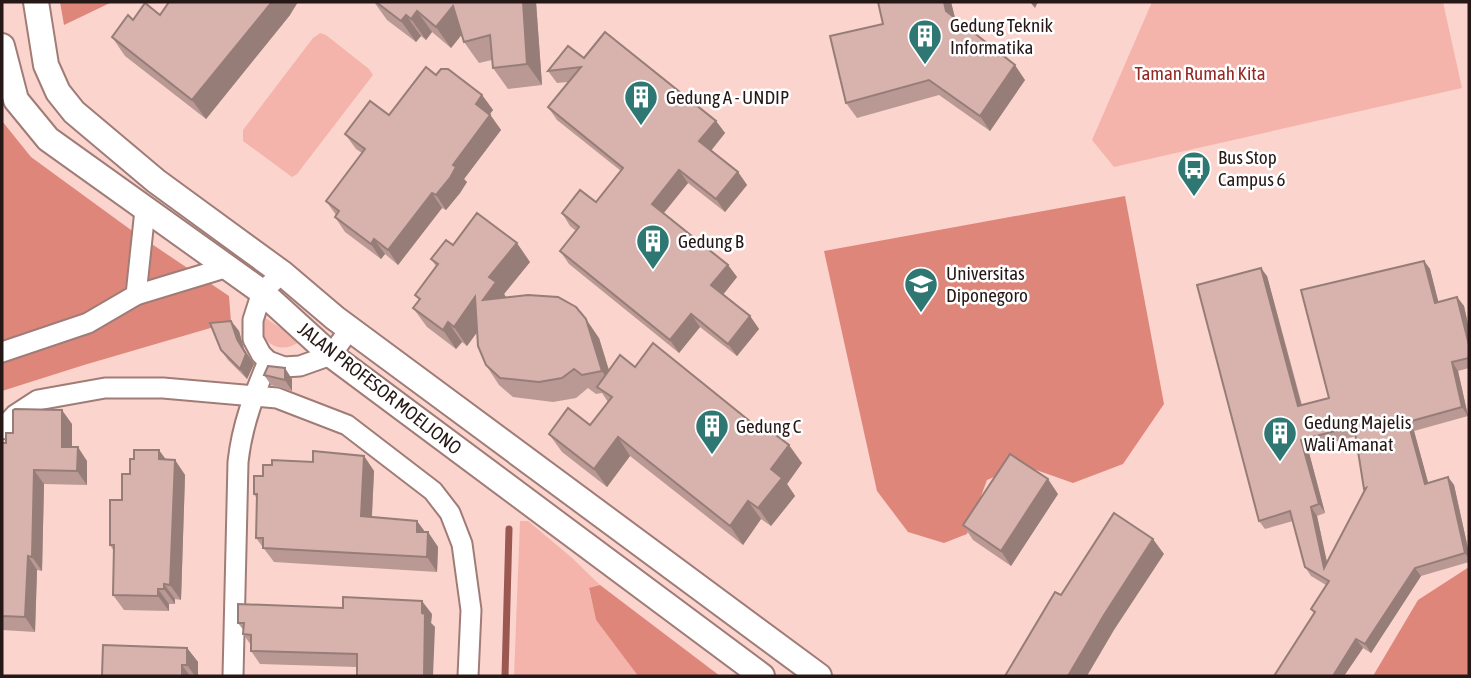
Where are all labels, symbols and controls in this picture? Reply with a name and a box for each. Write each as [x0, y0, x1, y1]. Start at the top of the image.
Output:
place label: Gedung Teknik Informatika [950, 14, 1054, 58]
building icon: Gedung Teknik Informatika [906, 17, 944, 66]
park label: Taman Rumah Kita [1134, 62, 1266, 84]
building icon: Gedung A - UNDIP [622, 78, 660, 127]
place label: Gedung A - UNDIP [666, 86, 789, 108]
place label: Bus Stop Campus 6 [1218, 146, 1286, 190]
bus stop icon: Bus Stop Campus 6 [1175, 149, 1213, 198]
building icon: Gedung B [634, 222, 672, 271]
place label: Gedung B [678, 230, 744, 252]
place label: Universitas Diponegoro [946, 262, 1028, 306]
school or university icon: Universitas Diponegoro [902, 265, 940, 314]
street label: JALAN PROFESOR MOELJONO [294, 317, 466, 459]
building icon: Gedung C [693, 407, 731, 456]
place label: Gedung Majelis Wali Amanat [1304, 411, 1412, 455]
building icon: Gedung Majelis Wali Amanat [1261, 414, 1299, 463]
place label: Gedung C [736, 415, 802, 437]

